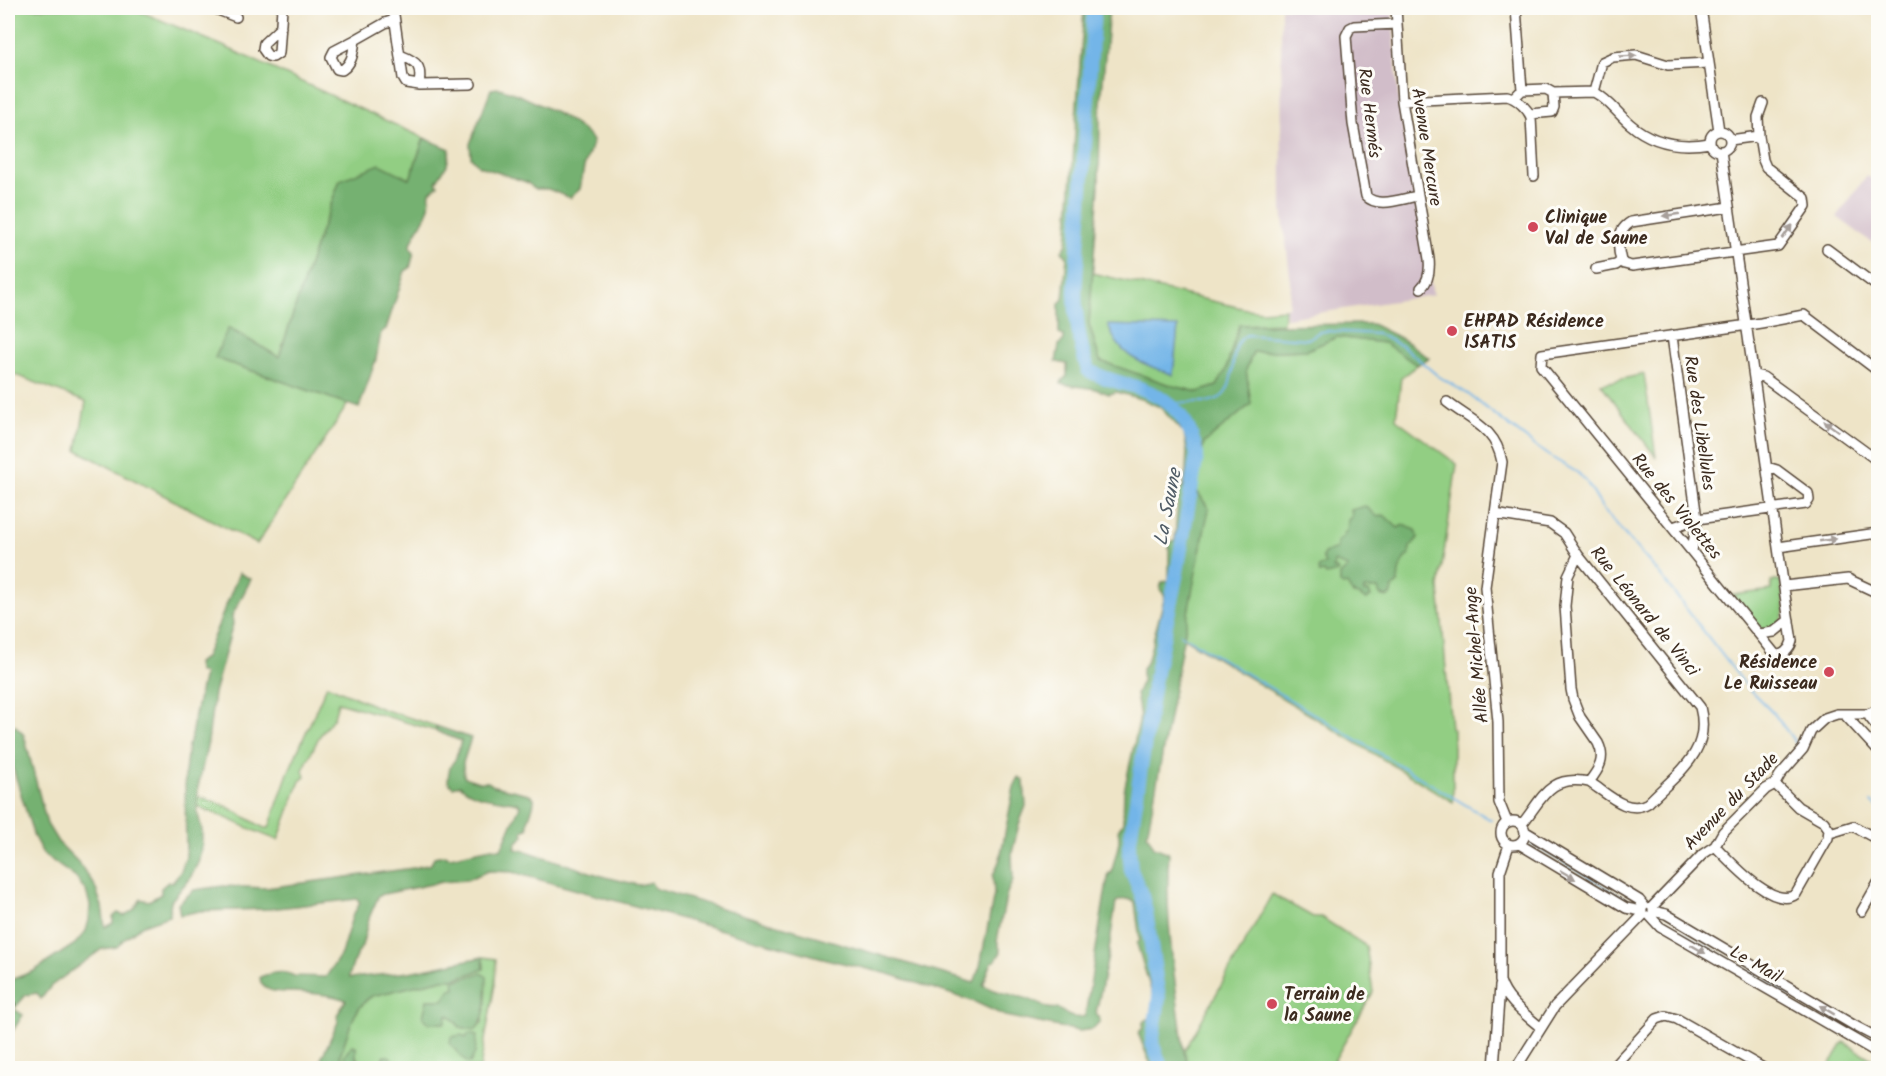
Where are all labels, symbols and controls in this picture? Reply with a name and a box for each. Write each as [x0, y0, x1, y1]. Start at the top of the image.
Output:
one-way arrow [1619, 51, 1638, 61]
street label: Rue Hermés [1349, 67, 1388, 160]
street label: Avenue Mercure [1402, 86, 1449, 208]
place label: Clinique Val de Saune [1545, 204, 1648, 254]
one-way arrow [1662, 211, 1681, 220]
marker: Clinique Val de Saune [1526, 220, 1540, 234]
one-way arrow [1781, 225, 1793, 241]
place label: EHPAD Résidence ISATIS [1464, 308, 1604, 358]
marker: EHPAD Résidence ISATIS [1445, 324, 1459, 338]
street label: Rue des Libellules [1675, 354, 1722, 493]
one-way arrow [1824, 421, 1839, 433]
street label: Rue des Violettes [1623, 447, 1728, 567]
water label: La Saune [1146, 464, 1192, 549]
one-way arrow [1819, 536, 1838, 545]
street label: Rue Léonard de Vinci [1582, 540, 1706, 684]
street label: Allée Michel-Ange [1457, 585, 1498, 724]
place label: Résidence Le Ruisseau [1724, 649, 1817, 699]
marker: Résidence Le Ruisseau [1822, 665, 1836, 679]
street label: Avenue du Stade [1677, 746, 1787, 858]
one-way arrow [1560, 870, 1577, 880]
street label: Le Mail [1724, 939, 1787, 992]
one-way arrow [1690, 943, 1706, 954]
place label: Terrain de la Saune [1284, 981, 1365, 1031]
marker: Terrain de la Saune [1265, 997, 1279, 1011]
one-way arrow [1818, 1005, 1835, 1015]

